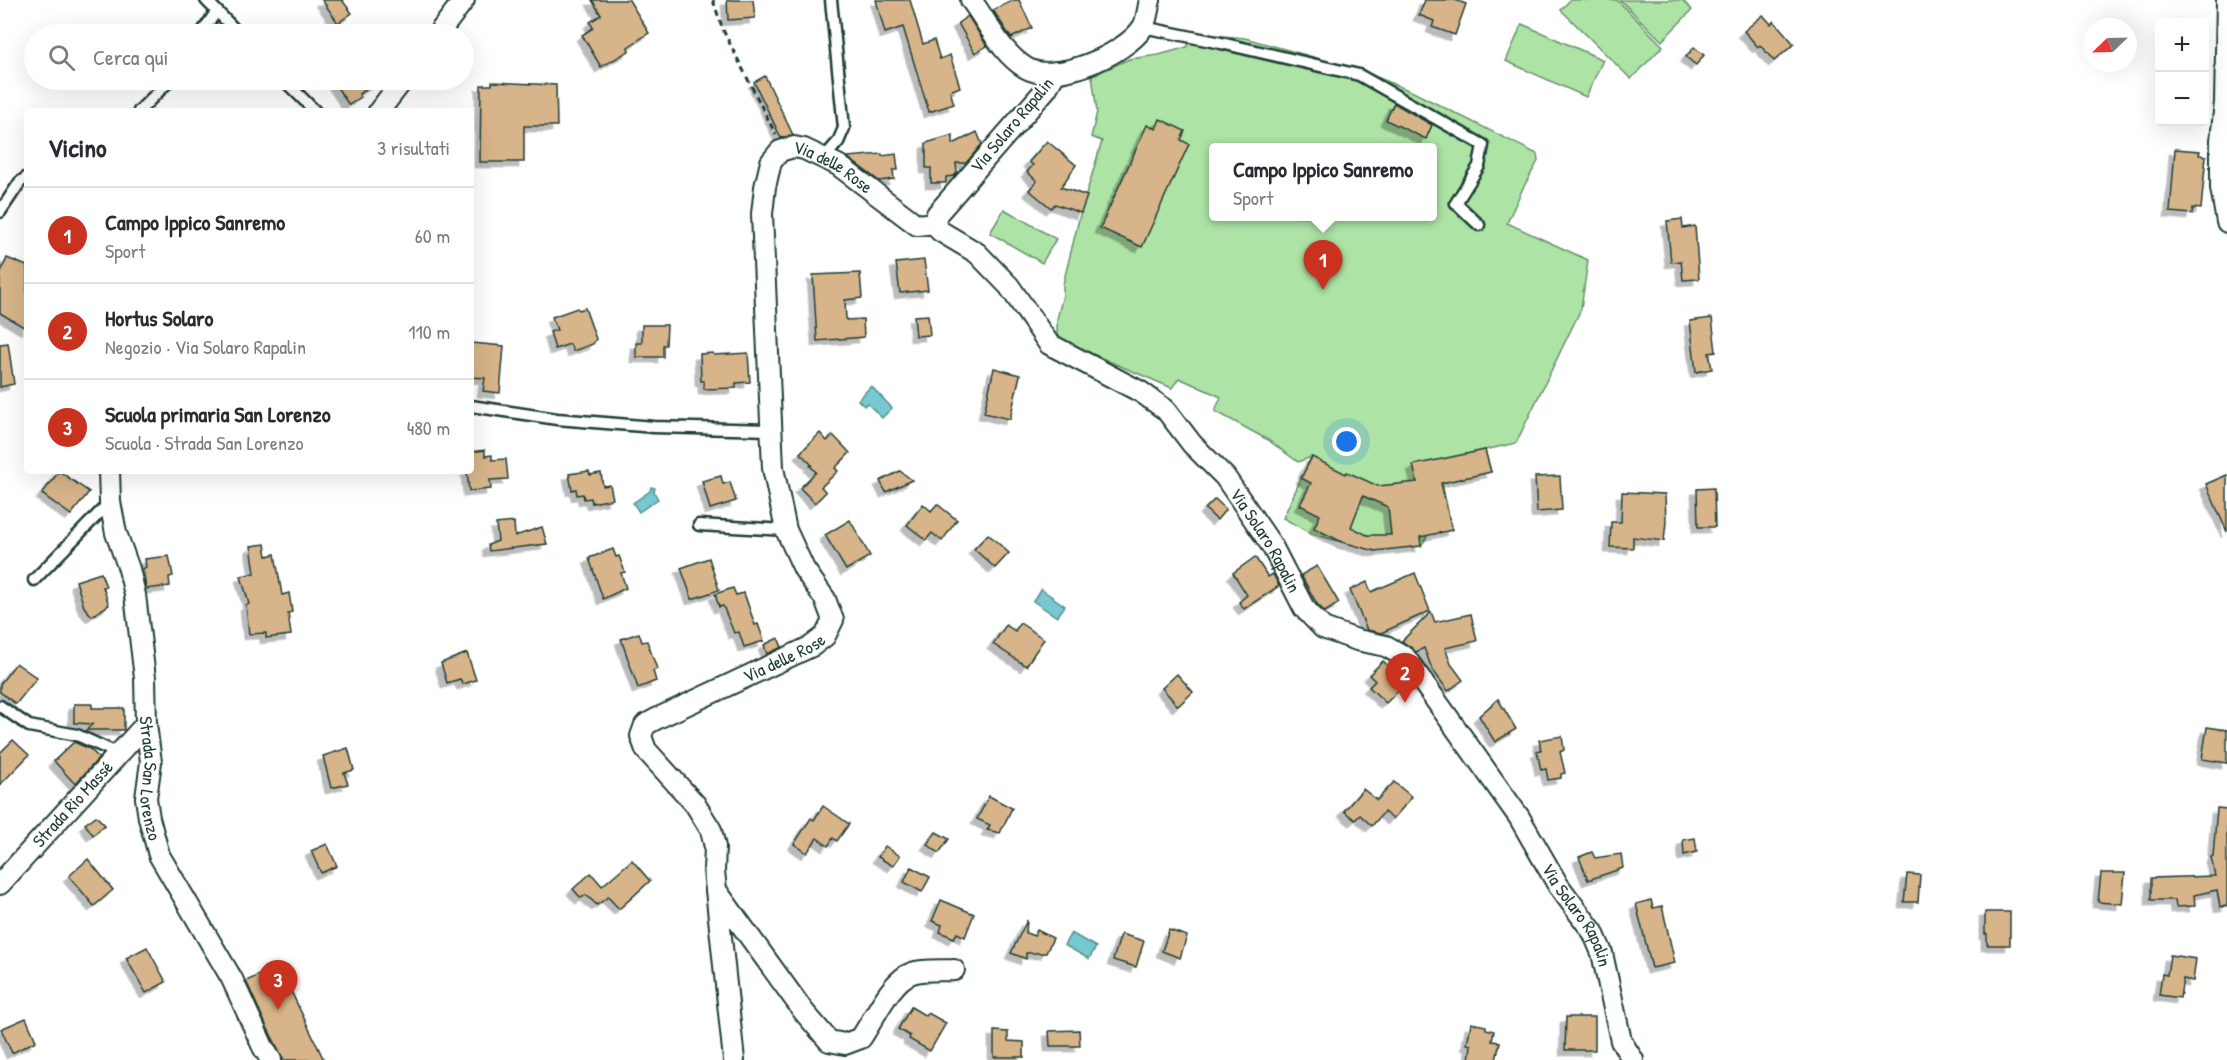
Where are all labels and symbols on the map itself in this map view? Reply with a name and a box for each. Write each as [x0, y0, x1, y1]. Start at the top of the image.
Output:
north arrow [2083, 18, 2137, 72]
street label: Via Solaro Rapalin [964, 71, 1059, 178]
street label: Via delle Rose [792, 134, 878, 199]
pin: 1 [1304, 240, 1342, 290]
your location [1332, 427, 1361, 456]
street label: Via Solaro Rapalin [1224, 483, 1307, 597]
street label: Via delle Rose [739, 627, 830, 688]
pin: 2 [1386, 654, 1424, 703]
street label: Strada San Lorenzo [134, 716, 167, 843]
street label: Strada Rio Massé [26, 755, 118, 853]
street label: Via Solaro Rapalin [1536, 858, 1618, 969]
pin: 3 [258, 960, 298, 1010]

